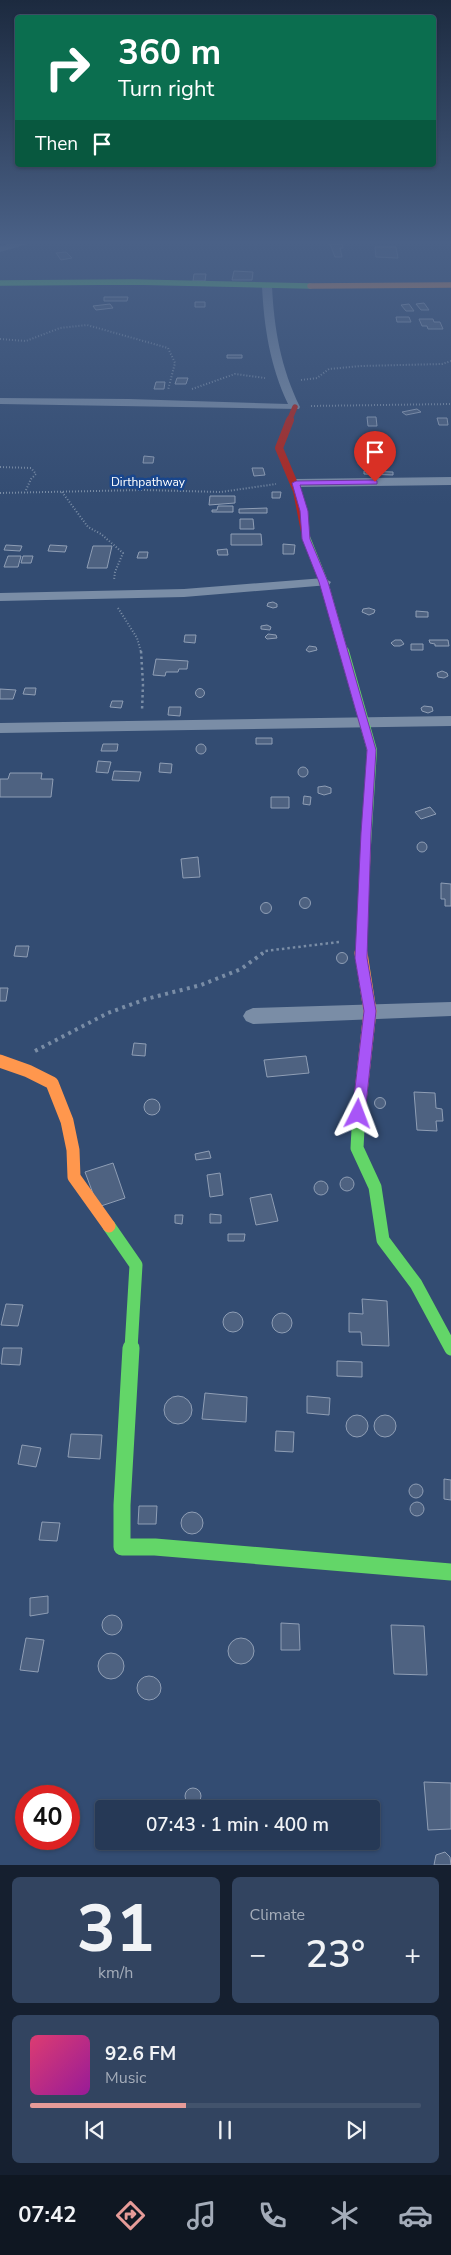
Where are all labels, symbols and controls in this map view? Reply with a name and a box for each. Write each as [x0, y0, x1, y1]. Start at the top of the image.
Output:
text: 360 m [118, 29, 221, 76]
icon: right [35, 35, 100, 100]
text: Turn right [118, 74, 214, 104]
icon: arrive [88, 130, 116, 158]
text: Then [35, 131, 78, 157]
pin [354, 431, 396, 482]
icon: arrive [361, 438, 389, 466]
street label: Dirthpathway [111, 474, 186, 490]
position arrow [331, 1087, 383, 1139]
speed limit sign: 40 [15, 1785, 80, 1850]
text: 07:43 · 1 min · 400 m [146, 1812, 329, 1838]
text: 31 [77, 1885, 155, 1974]
text: Climate [250, 1904, 305, 1926]
text: 23° [305, 1929, 365, 1980]
text: − [250, 1936, 266, 1974]
text: + [404, 1936, 421, 1974]
text: km/h [98, 1962, 133, 1984]
text: 92.6 FM [105, 2041, 176, 2067]
text: Music [105, 2067, 146, 2089]
icon: previous [81, 2116, 109, 2144]
icon: pause [211, 2116, 239, 2144]
icon: next [342, 2116, 370, 2144]
icon: directions [113, 2198, 148, 2233]
icon: music [184, 2198, 219, 2233]
icon: phone [255, 2198, 290, 2233]
icon: climate [327, 2198, 362, 2233]
icon: car [398, 2198, 433, 2233]
text: 07:42 [18, 2200, 76, 2230]

